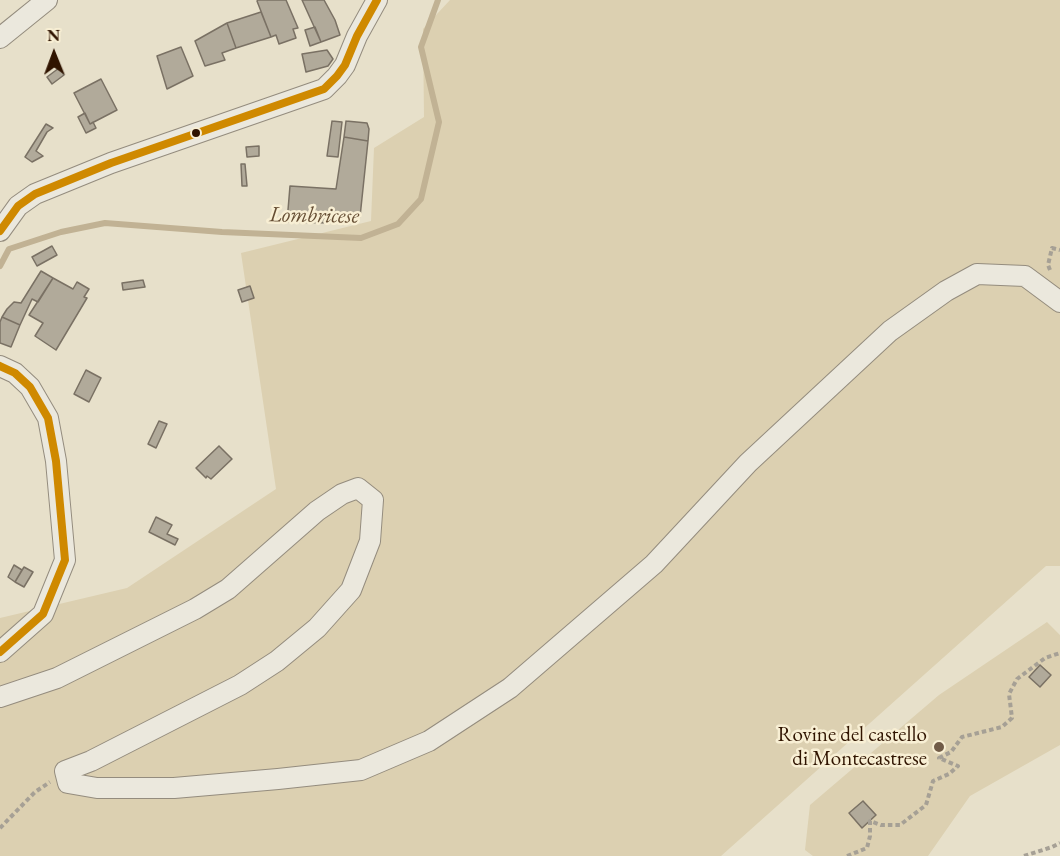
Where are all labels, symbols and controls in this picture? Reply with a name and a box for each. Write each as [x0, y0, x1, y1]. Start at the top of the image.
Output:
north arrow [24, 24, 84, 84]
text: N [47, 25, 60, 46]
unlabelled marker [190, 127, 202, 139]
water label: Lombricese [269, 202, 359, 230]
place label: Rovine del castello di Montecastrese [777, 722, 927, 772]
marker: Rovine del castello di Montecastrese [932, 740, 946, 754]

